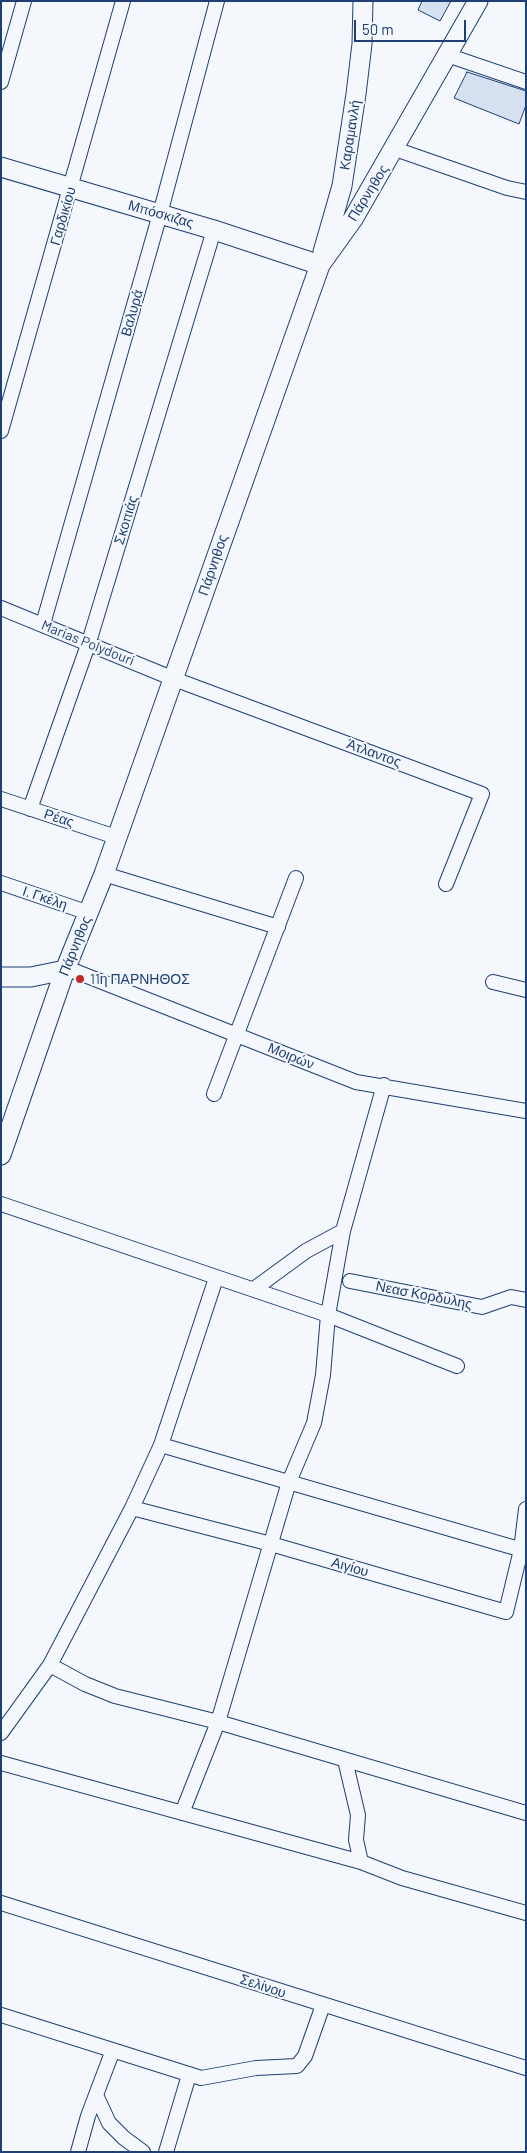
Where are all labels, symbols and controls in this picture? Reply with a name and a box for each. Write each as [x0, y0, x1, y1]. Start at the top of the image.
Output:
scale bar [357, 10, 470, 42]
text: 50 m [362, 20, 394, 38]
street label: Καραμανλή [336, 99, 364, 171]
street label: Πάρνηθος [344, 162, 392, 224]
street label: Γαρδικίου [47, 185, 79, 247]
street label: Μπόσκιζας [126, 197, 196, 231]
street label: Βαλυρά [117, 288, 147, 338]
street label: Σκοπιάς [111, 494, 141, 546]
street label: Πάρνηθος [195, 532, 231, 598]
street label: Marias Polydouri [39, 617, 137, 669]
street label: Άτλαντος [345, 735, 403, 771]
street label: Ρέας [42, 805, 76, 831]
street label: Ι. Γκέλη [20, 883, 70, 913]
street label: Πάρνηθος [55, 914, 95, 978]
place label: 11η ΠΑΡΝΗΘΟΣ [90, 971, 190, 987]
marker: 11η ΠΑΡΝΗΘΟΣ [74, 973, 86, 985]
street label: Μοιρών [265, 1039, 317, 1073]
street label: Νεασ Κορδυλης [374, 1277, 474, 1313]
street label: Αιγίου [329, 1554, 371, 1580]
street label: Σελίνου [238, 1971, 288, 2001]

